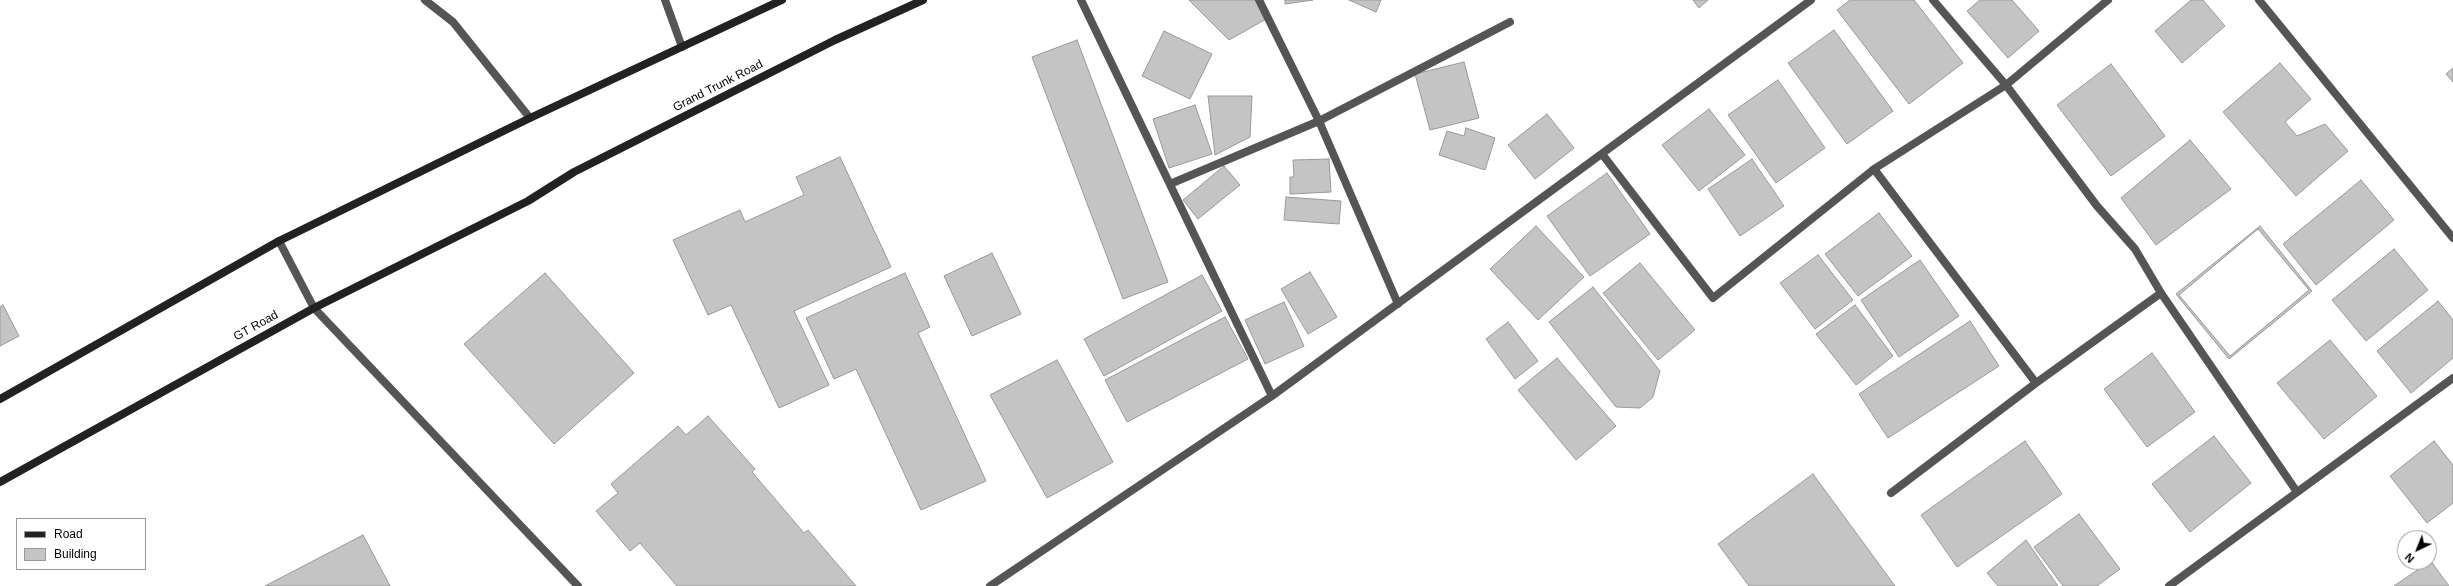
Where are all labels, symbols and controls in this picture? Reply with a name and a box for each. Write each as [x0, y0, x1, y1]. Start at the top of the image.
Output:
street label: Grand Trunk Road [671, 57, 765, 115]
street label: GT Road [231, 308, 281, 344]
legend [16, 518, 146, 570]
text: Road [54, 527, 83, 541]
north arrow [2397, 530, 2437, 570]
text: Building [54, 547, 97, 561]
text: N [2403, 551, 2417, 565]

